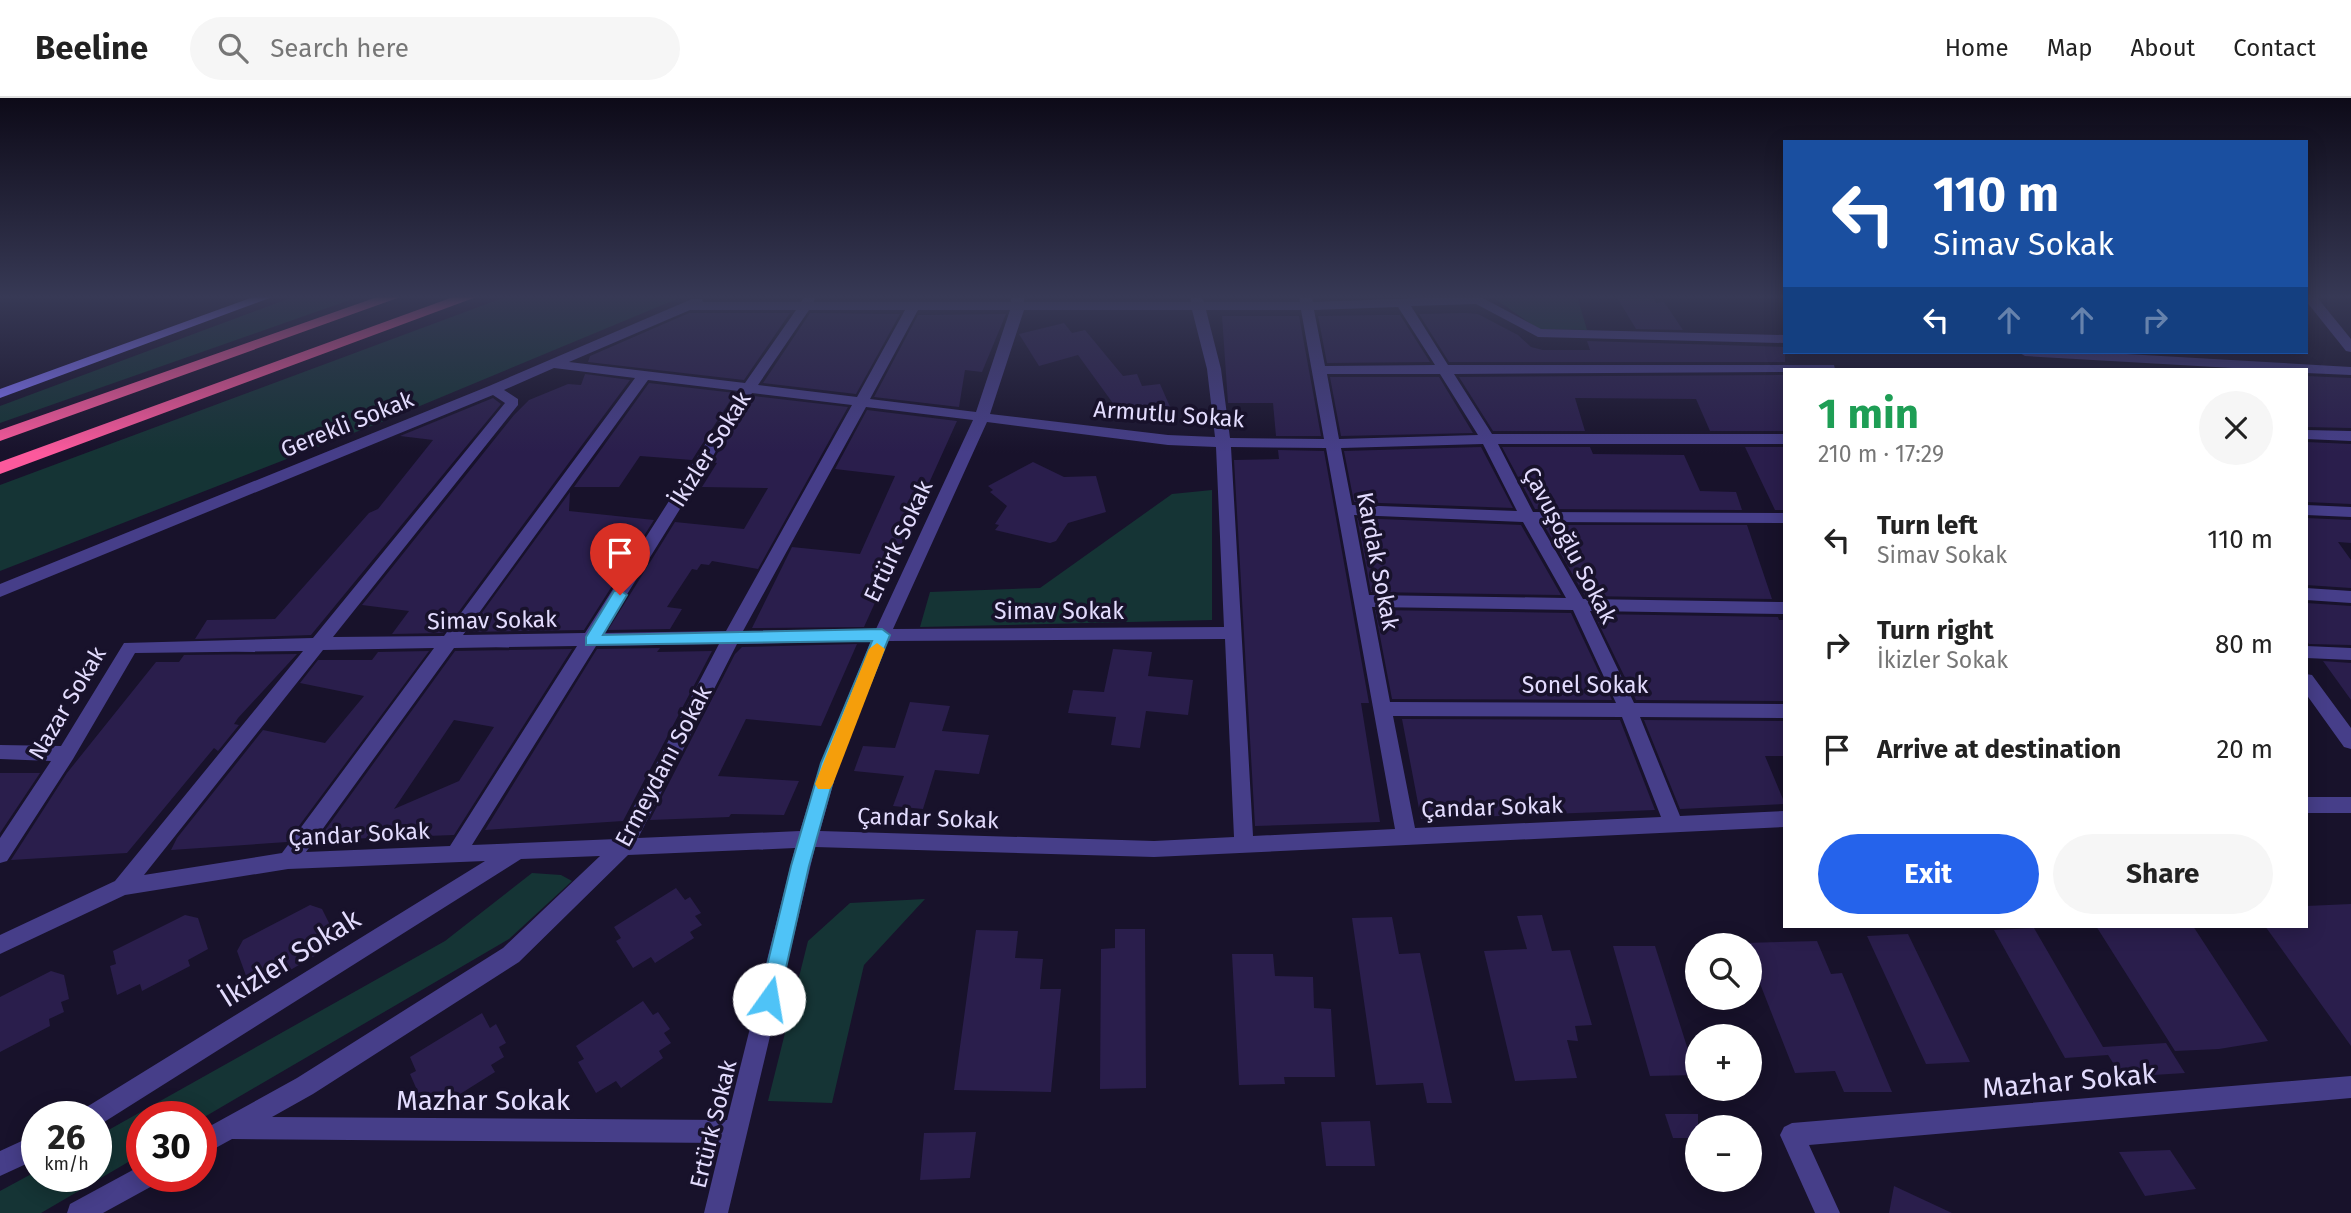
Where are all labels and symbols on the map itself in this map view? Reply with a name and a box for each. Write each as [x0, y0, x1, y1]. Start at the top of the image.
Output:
street label: Gerekli Sokak [277, 385, 418, 463]
street label: İkizler Sokak [663, 386, 757, 512]
street label: Armutlu Sokak [1093, 395, 1246, 433]
street label: Çavuşoğlu Sokak [1517, 462, 1623, 628]
street label: Ertürk Sokak [858, 475, 938, 606]
street label: Kardak Sokak [1351, 490, 1405, 633]
pin [590, 523, 650, 595]
street label: Simav Sokak [994, 597, 1124, 625]
street label: Simav Sokak [427, 605, 557, 635]
street label: Nazar Sokak [22, 641, 112, 765]
street label: Sonel Sokak [1522, 671, 1648, 699]
street label: Ermeydanı Sokak [609, 680, 717, 851]
street label: Çandar Sokak [1421, 791, 1563, 823]
street label: Çandar Sokak [857, 802, 999, 834]
street label: Çandar Sokak [288, 816, 431, 852]
street label: İkizler Sokak [214, 901, 367, 1014]
position arrow [732, 962, 806, 1036]
street label: Ertürk Sokak [684, 1057, 742, 1191]
street label: Mazhar Sokak [1981, 1057, 2158, 1105]
street label: Mazhar Sokak [396, 1084, 571, 1117]
speed limit sign: 30 [126, 1101, 217, 1192]

